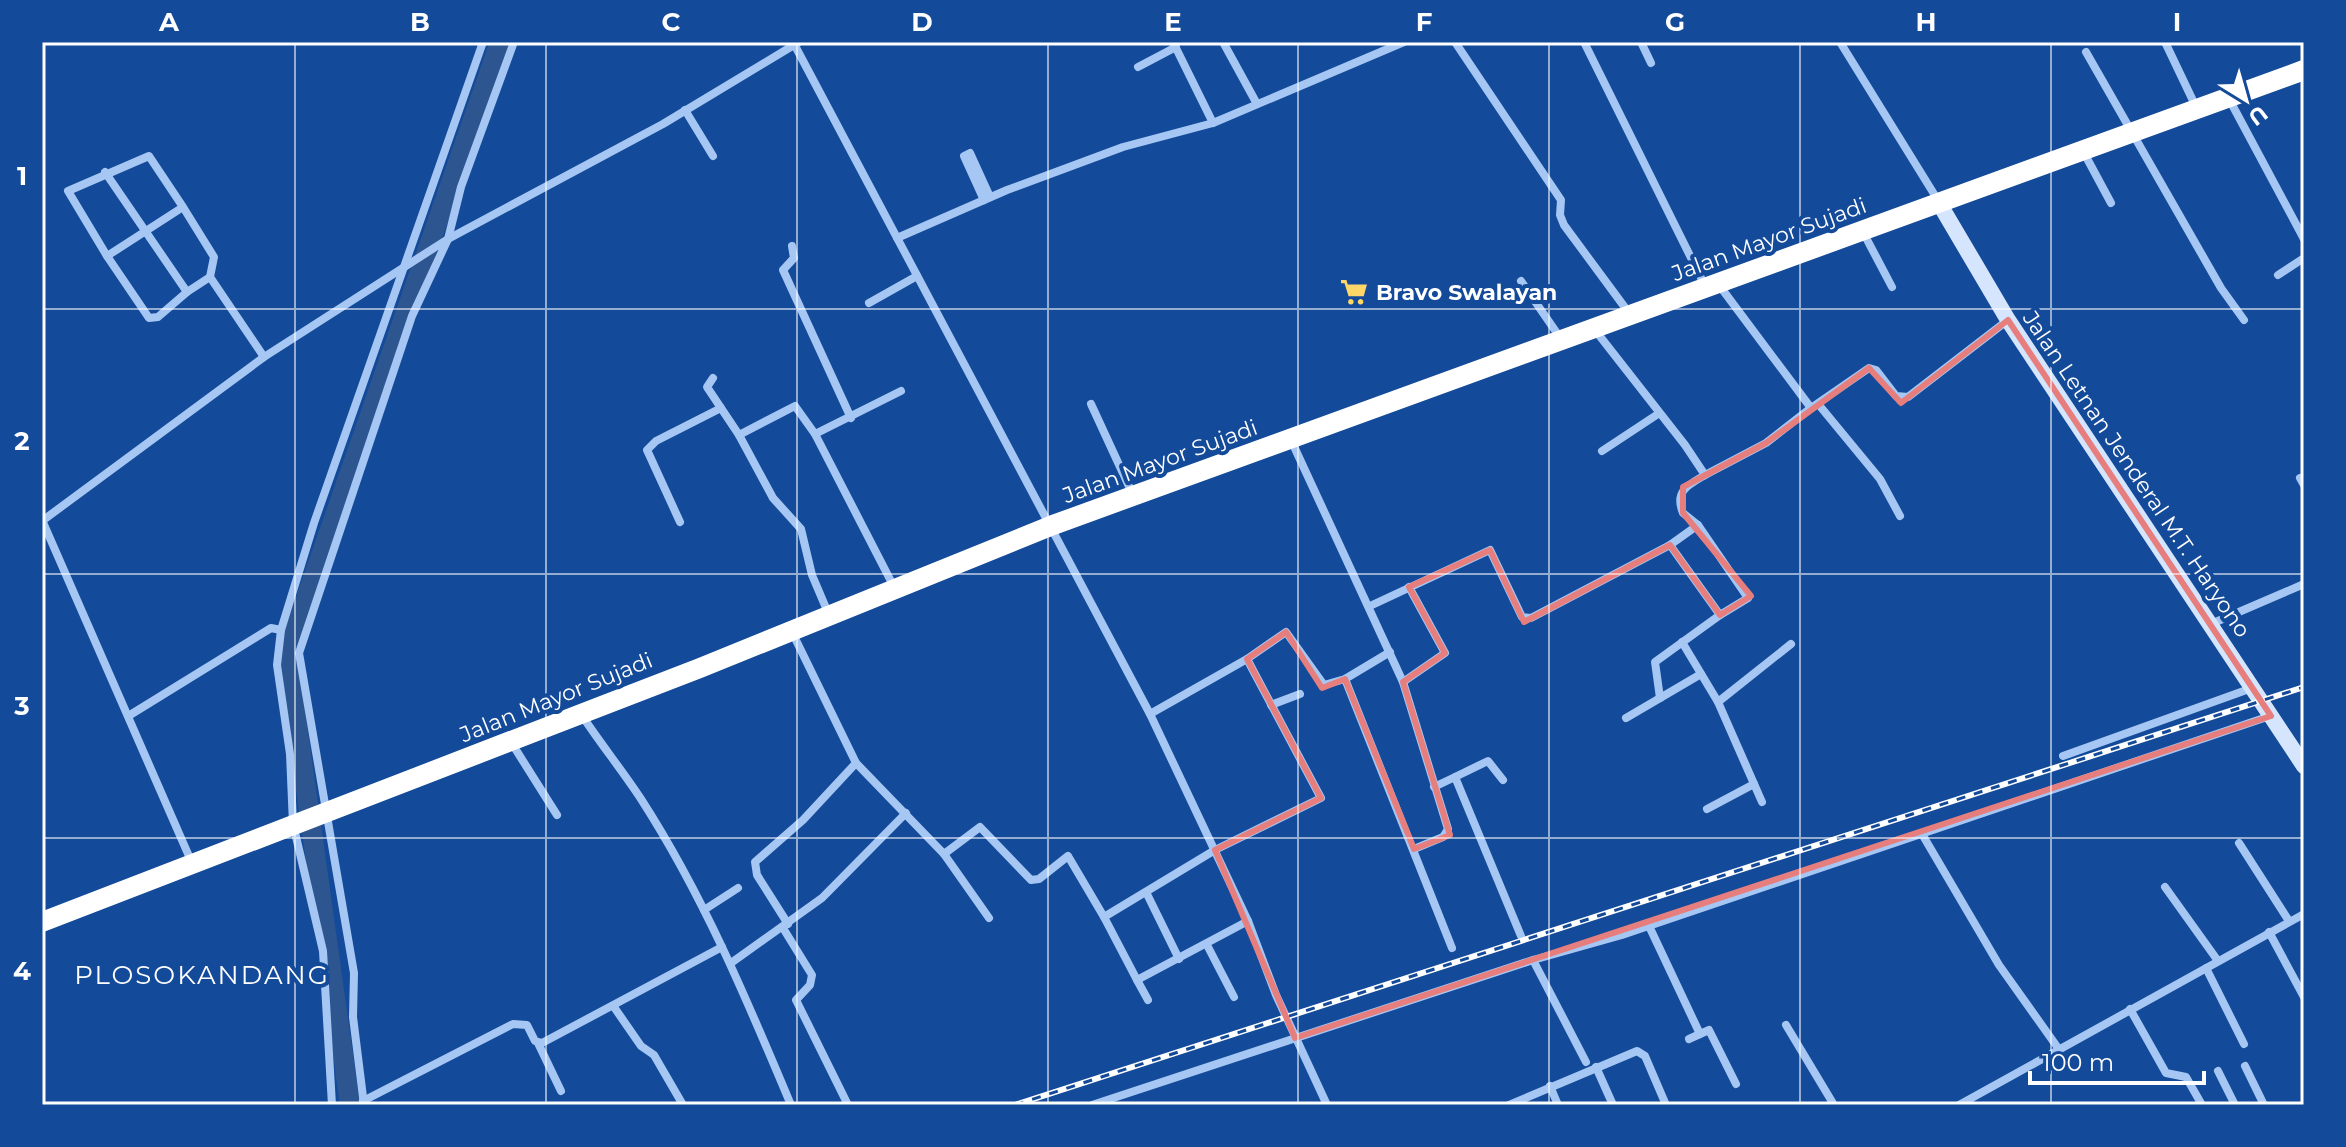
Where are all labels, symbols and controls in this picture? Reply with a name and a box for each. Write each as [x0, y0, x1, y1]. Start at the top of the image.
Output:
text: A [158, 6, 180, 38]
text: B [410, 6, 430, 38]
text: C [662, 6, 681, 38]
text: D [911, 6, 933, 38]
text: E [1164, 6, 1182, 38]
text: F [1416, 6, 1432, 38]
text: G [1665, 6, 1685, 38]
text: H [1915, 6, 1937, 38]
text: I [2173, 6, 2181, 38]
north arrow [2206, 60, 2286, 140]
text: U [2243, 100, 2273, 132]
text: 1 [17, 160, 27, 192]
street label: Jalan Mayor Sujadi [1667, 192, 1870, 288]
supermarket icon: Bravo Swalayan [1339, 277, 1369, 307]
place label: Bravo Swalayan [1376, 279, 1557, 306]
street label: Jalan Letnan Jenderal M.T. Haryono [2016, 305, 2256, 643]
street label: Jalan Mayor Sujadi [1058, 414, 1261, 510]
text: 2 [14, 425, 30, 457]
street label: Jalan Mayor Sujadi [455, 647, 656, 749]
text: 3 [13, 690, 30, 722]
text: 4 [13, 955, 31, 987]
district label: PLOSOKANDANG [74, 959, 330, 991]
scale bar [2030, 1035, 2204, 1085]
text: 100 m [2042, 1048, 2114, 1077]

